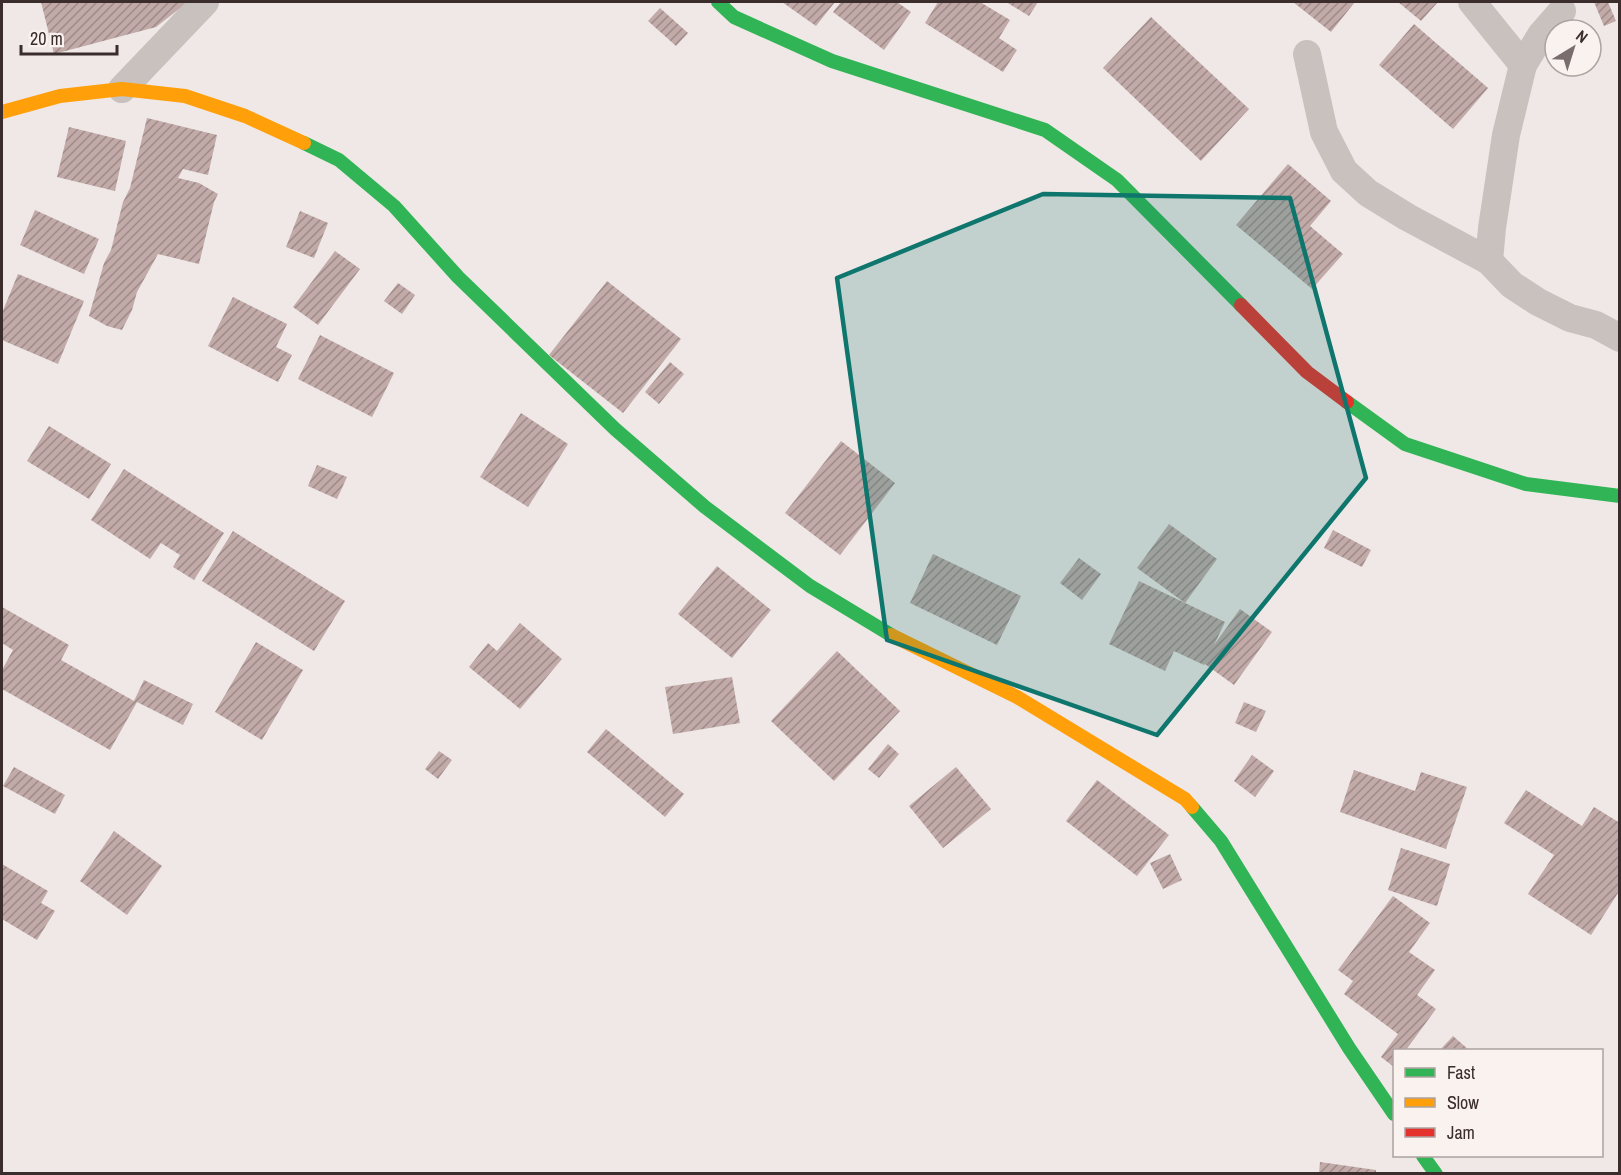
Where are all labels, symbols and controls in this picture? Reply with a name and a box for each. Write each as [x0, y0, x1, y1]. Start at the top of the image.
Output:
scale bar [21, 18, 117, 56]
north arrow [1543, 18, 1603, 78]
text: N [1572, 25, 1593, 48]
text: 20 m [30, 26, 63, 51]
legend [1393, 1049, 1603, 1157]
text: Fast [1447, 1060, 1475, 1085]
text: Slow [1447, 1090, 1479, 1115]
text: Jam [1447, 1120, 1475, 1145]

